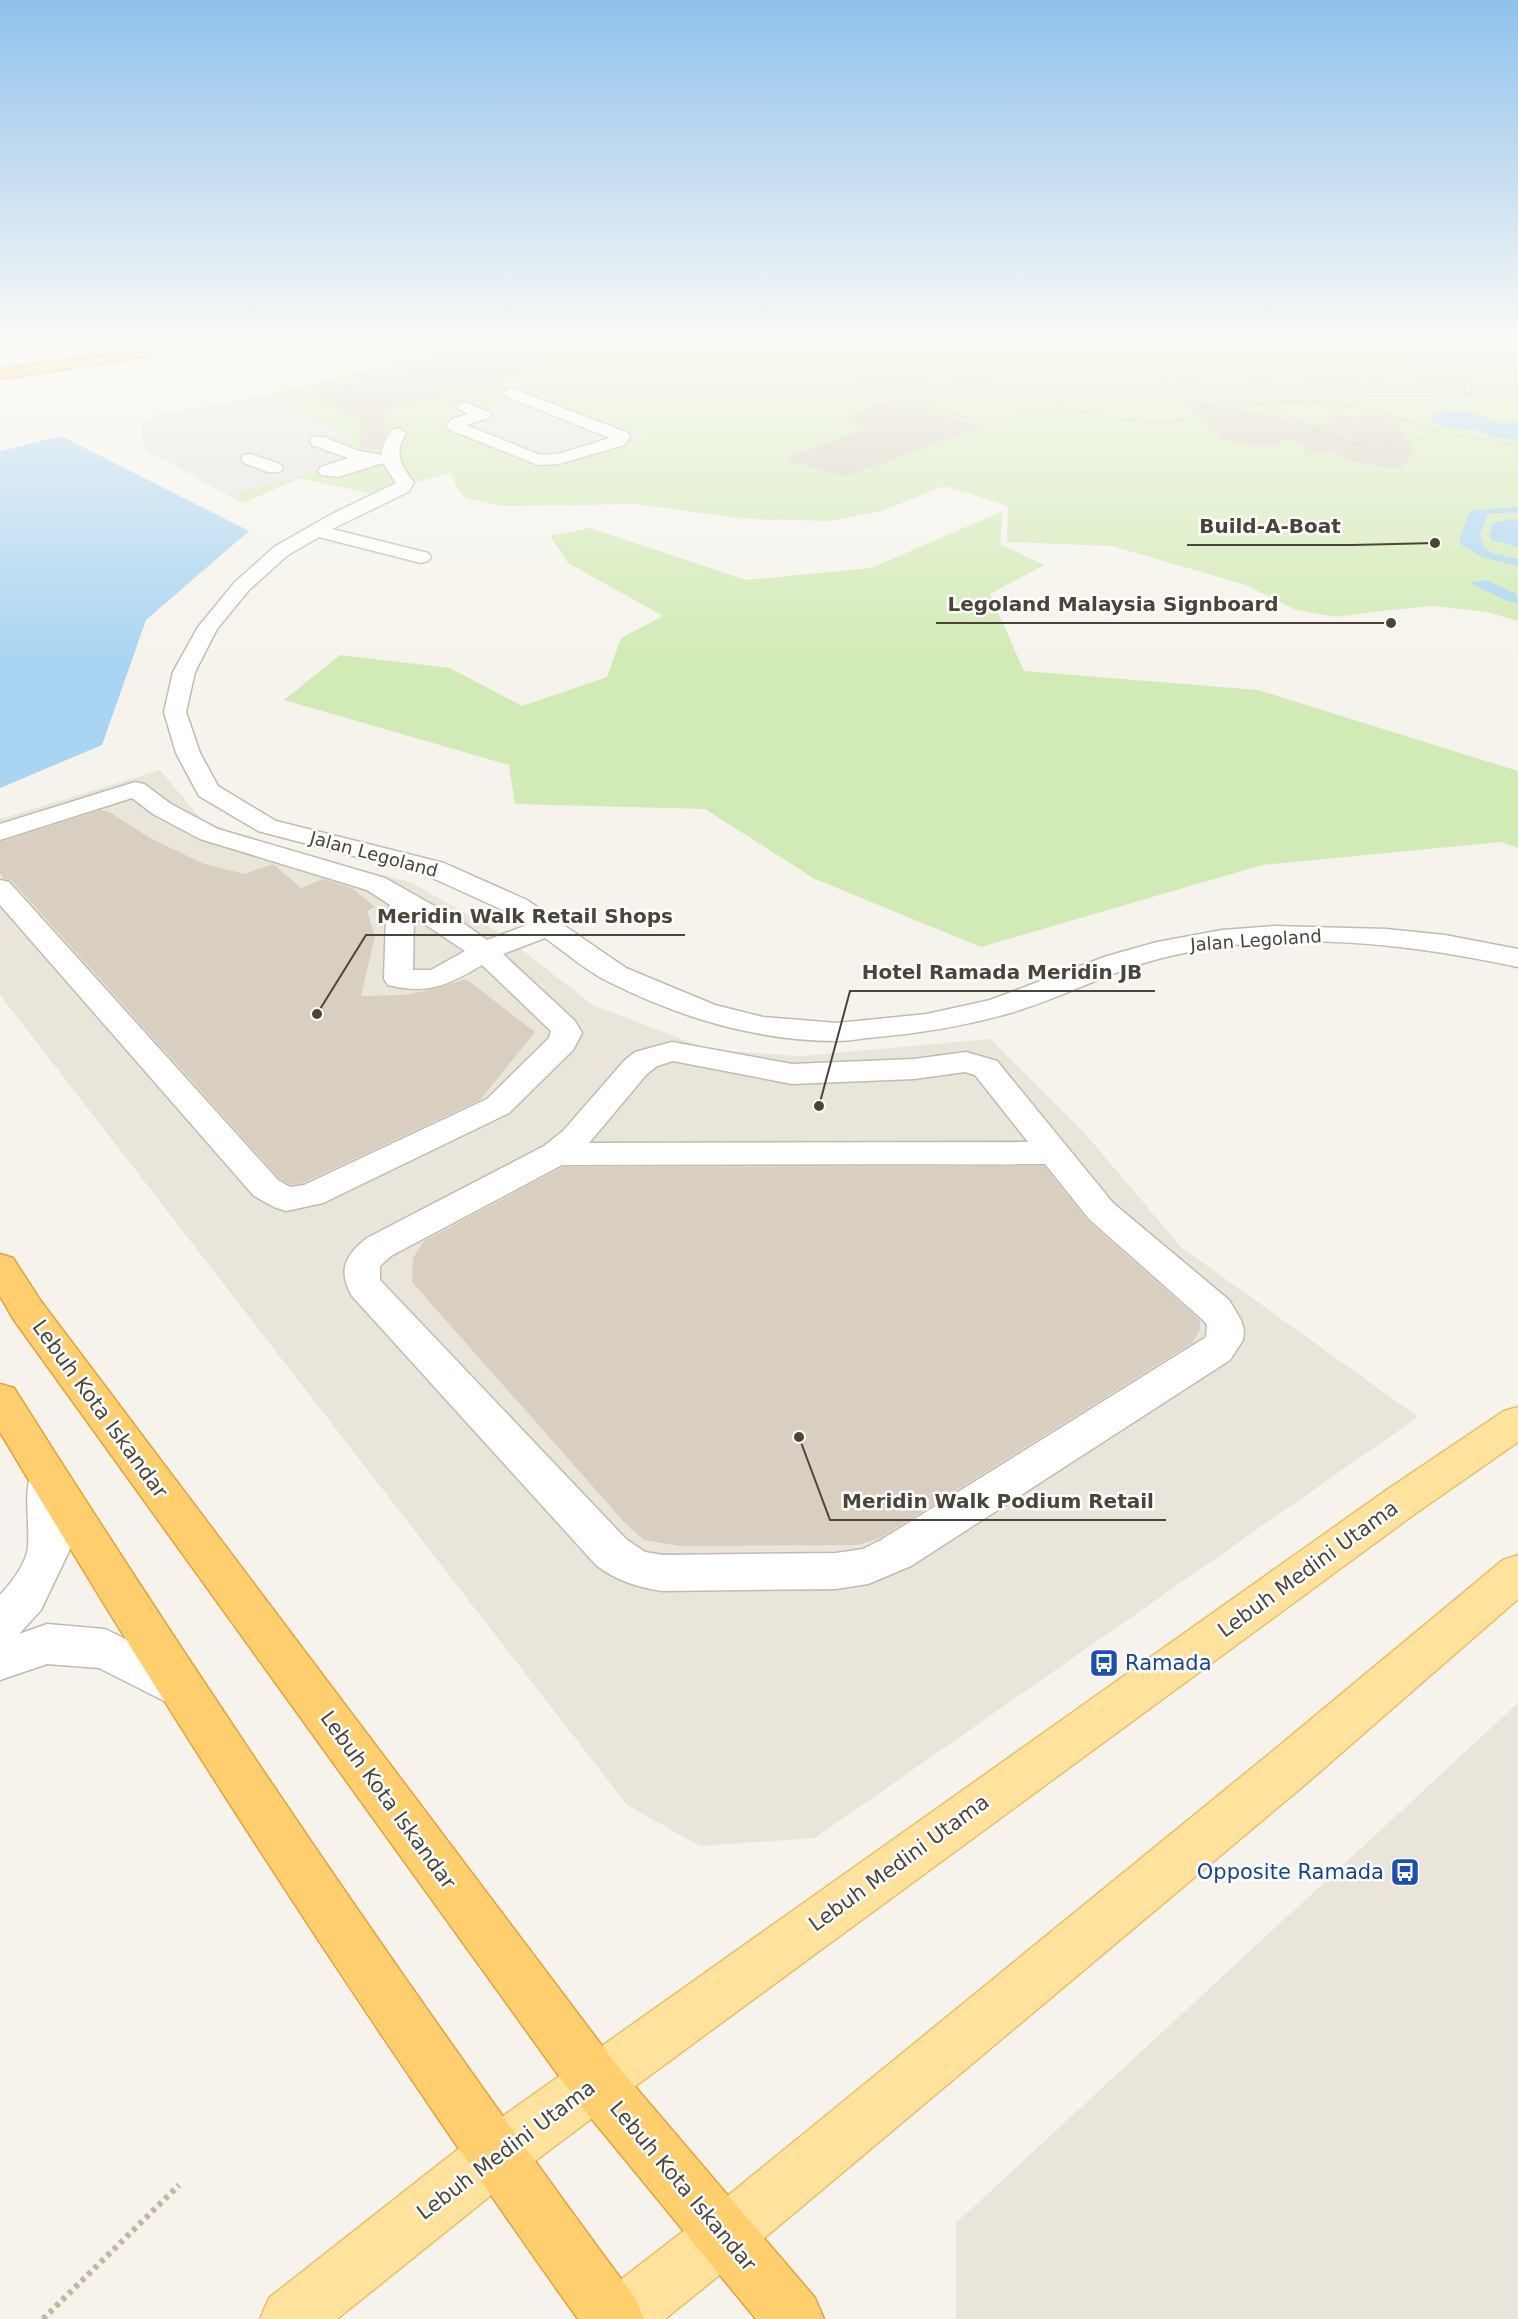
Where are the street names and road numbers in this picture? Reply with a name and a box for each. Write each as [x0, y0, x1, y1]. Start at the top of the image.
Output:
street label: Jalan Legoland [307, 827, 440, 881]
street label: Jalan Legoland [1189, 925, 1322, 955]
street label: Lebuh Kota Iskandar [27, 1315, 173, 1503]
street label: Lebuh Medini Utama [1213, 1496, 1403, 1642]
street label: Lebuh Kota Iskandar [315, 1706, 461, 1894]
street label: Lebuh Medini Utama [804, 1790, 994, 1936]
street label: Lebuh Medini Utama [412, 2075, 600, 2225]
street label: Lebuh Kota Iskandar [605, 2096, 761, 2276]

